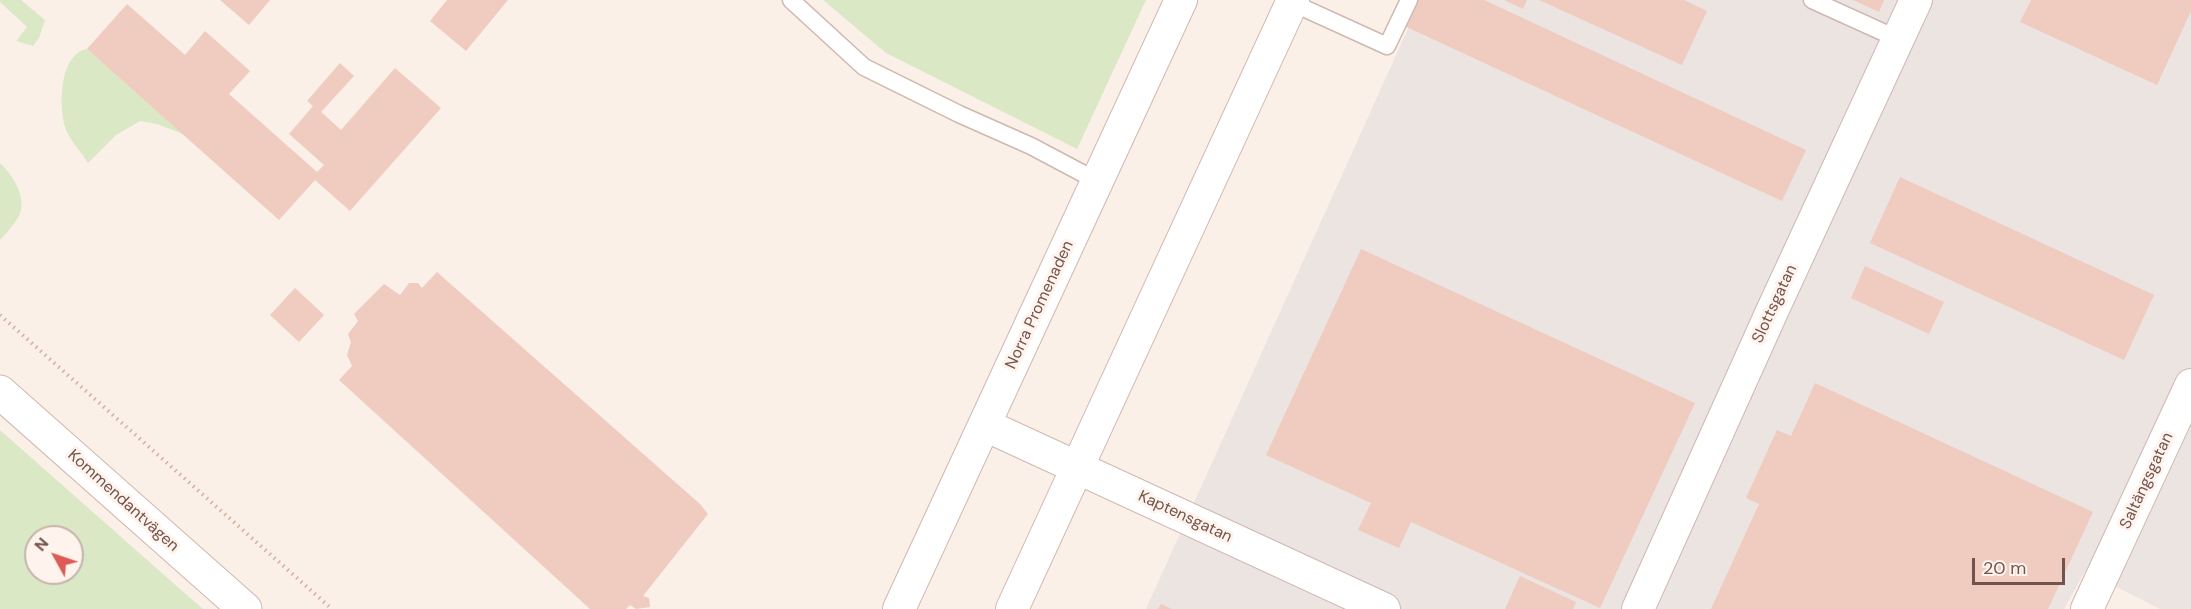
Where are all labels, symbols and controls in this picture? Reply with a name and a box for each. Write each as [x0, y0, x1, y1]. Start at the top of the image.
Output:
street label: Norra Promenaden [1002, 238, 1078, 372]
street label: Slottsgatan [1749, 262, 1801, 346]
street label: Saltängsgatan [2116, 430, 2178, 532]
street label: Kommendantvägen [63, 446, 183, 556]
street label: Kaptensgatan [1135, 487, 1235, 547]
north arrow [24, 525, 84, 585]
text: N [30, 533, 53, 556]
scale bar [1975, 546, 2068, 584]
text: 20 m [1983, 556, 2026, 580]

